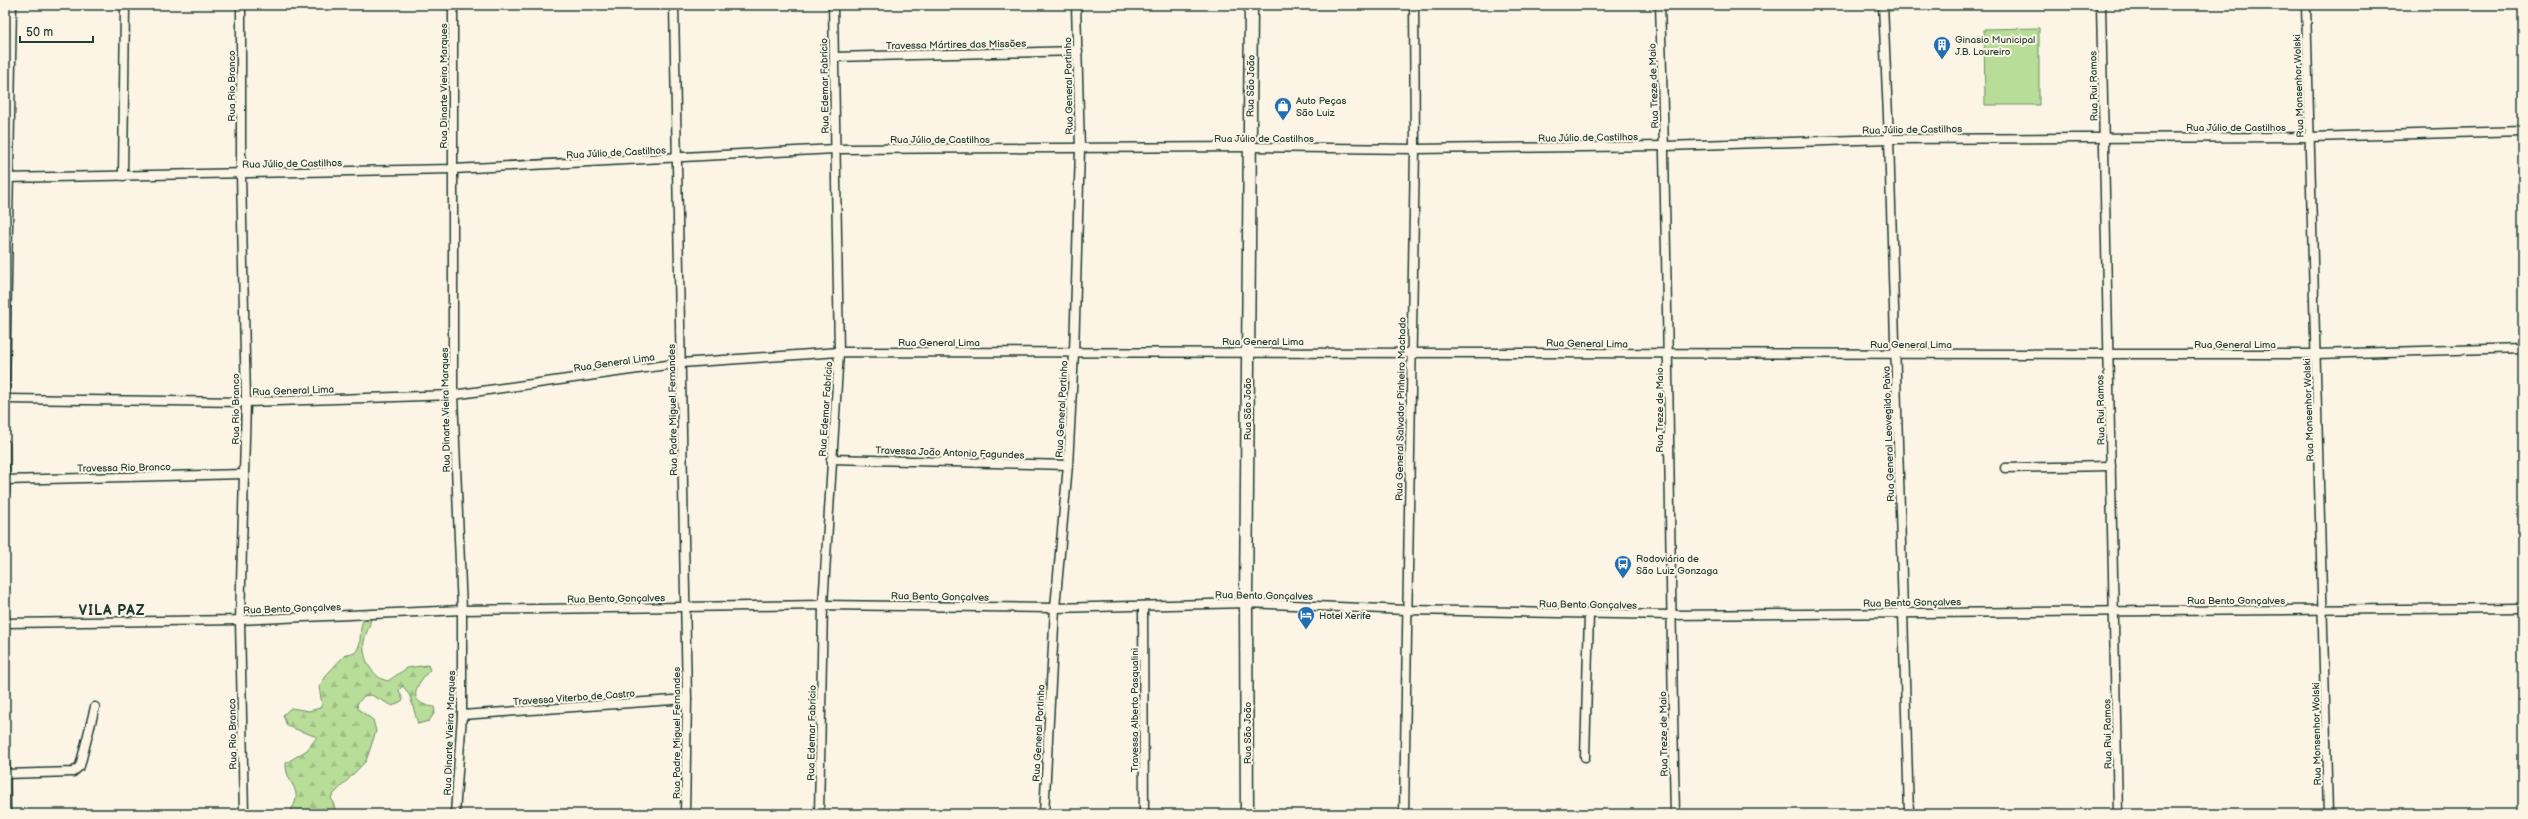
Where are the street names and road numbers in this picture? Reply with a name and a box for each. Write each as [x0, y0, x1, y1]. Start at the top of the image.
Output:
street label: Rua Dinarte Vieira Marques [438, 23, 450, 149]
street label: Rua Monsenhor Wolski [2291, 34, 2307, 138]
street label: Rua General Portinho [1062, 37, 1076, 135]
street label: Rua Edemar Fabrício [818, 38, 832, 134]
street label: Travessa Mártires das Missões [886, 38, 1026, 52]
street label: Rua Treze de Maio [1646, 43, 1661, 129]
street label: Rua Rio Branco [226, 50, 238, 122]
street label: Rua Rui Ramos [2087, 51, 2101, 121]
street label: Rua São João [1244, 54, 1258, 117]
street label: Rua Júlio de Castilhos [2186, 122, 2286, 134]
street label: Rua Júlio de Castilhos [1862, 123, 1962, 137]
street label: Rua Júlio de Castilhos [1538, 131, 1638, 145]
street label: Rua Júlio de Castilhos [1214, 133, 1314, 145]
street label: Rua Júlio de Castilhos [890, 134, 990, 146]
street label: Rua Júlio de Castilhos [566, 144, 666, 162]
street label: Rua Júlio de Castilhos [242, 157, 342, 171]
street label: Rua General Salvador Pinheiro Machado [1393, 317, 1409, 501]
street label: Rua General Lima [1222, 336, 1304, 348]
street label: Rua General Lima [898, 337, 980, 349]
street label: Rua General Lima [1546, 337, 1628, 351]
street label: Rua General Lima [1870, 339, 1952, 351]
street label: Rua General Lima [2194, 339, 2276, 351]
street label: Rua Padre Miguel Fernandes [666, 344, 680, 476]
street label: Rua Dinarte Vieira Marques [439, 347, 453, 473]
street label: Rua General Lima [573, 351, 656, 375]
street label: Rua Monsenhor Wolski [2301, 358, 2317, 462]
street label: Rua General Portinho [1053, 360, 1071, 458]
street label: Rua Edemar Fabrício [817, 361, 835, 457]
street label: Rua General Leovegildo Paiva [1881, 365, 1897, 502]
street label: Rua Treze de Maio [1654, 367, 1666, 453]
street label: Rua Rio Branco [230, 373, 242, 445]
street label: Rua Rui Ramos [2094, 375, 2108, 445]
street label: Rua São João [1242, 377, 1254, 440]
street label: Rua General Lima [252, 384, 335, 398]
street label: Travessa João Antonio Fagundes [875, 444, 1025, 462]
street label: Travessa Rio Branco [77, 461, 171, 475]
street label: Rua Bento Gonçalves [1215, 589, 1313, 603]
street label: Rua Bento Gonçalves [891, 590, 989, 604]
street label: Rua Bento Gonçalves [567, 592, 665, 606]
street label: Rua Bento Gonçalves [2187, 595, 2285, 607]
street label: Rua Bento Gonçalves [1863, 596, 1961, 610]
street label: Rua Bento Gonçalves [1539, 598, 1637, 612]
street label: Rua Bento Gonçalves [243, 601, 341, 617]
street label: Travessa Alberto Pasqualini [1129, 648, 1141, 772]
street label: Rua Padre Miguel Fernandes [671, 667, 683, 799]
street label: Rua Dinarte Vieira Marques [442, 670, 458, 796]
street label: Rua Monsenhor Wolski [2310, 682, 2324, 786]
street label: Rua General Portinho [1030, 684, 1048, 782]
street label: Rua Edemar Fabrício [805, 685, 819, 781]
street label: Travessa Viterbo de Castro [513, 688, 636, 708]
street label: Rua Treze de Maio [1657, 691, 1671, 777]
street label: Rua Rio Branco [226, 698, 240, 770]
street label: Rua Rui Ramos [2101, 699, 2115, 769]
street label: Rua São João [1242, 701, 1254, 764]

